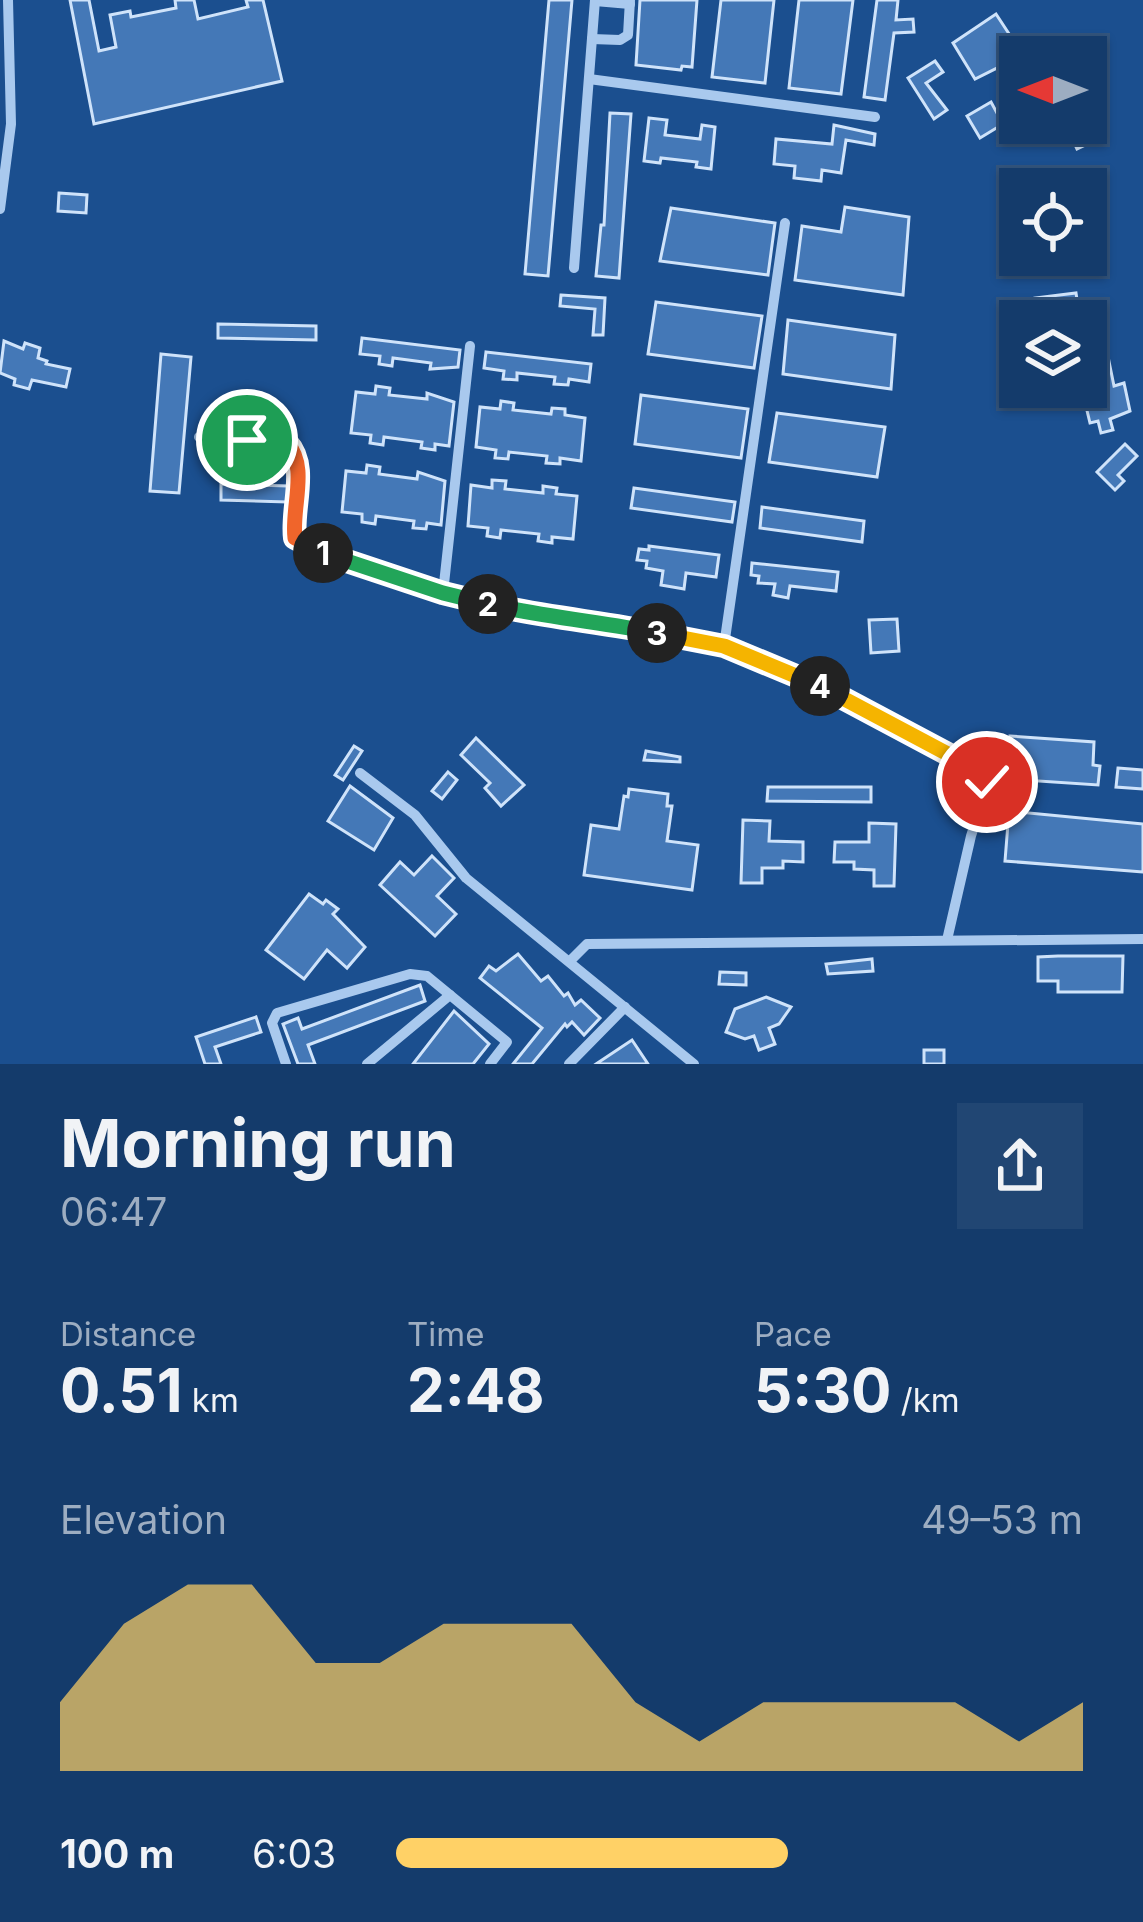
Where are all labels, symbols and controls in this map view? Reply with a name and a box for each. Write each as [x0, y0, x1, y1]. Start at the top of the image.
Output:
north arrow [999, 36, 1107, 144]
map controls [999, 36, 1107, 408]
button: locate [999, 168, 1107, 276]
button: layers [999, 300, 1107, 408]
pin [196, 389, 298, 491]
icon: arrive [214, 407, 280, 473]
pin: 1 [293, 523, 353, 583]
text: 1 [316, 533, 330, 573]
pin: 2 [458, 574, 518, 634]
text: 2 [478, 584, 498, 624]
pin: 3 [627, 603, 687, 663]
text: 3 [646, 613, 668, 653]
pin: 4 [790, 656, 850, 716]
text: 4 [809, 666, 831, 706]
pin [936, 731, 1038, 833]
icon: check [954, 749, 1020, 815]
text: Morning run [60, 1103, 456, 1183]
button: share [957, 1103, 1083, 1229]
text: 06:47 [60, 1188, 167, 1235]
text: Distance [60, 1314, 196, 1354]
text: Time [407, 1314, 484, 1354]
text: Pace [754, 1314, 832, 1354]
text: 0.51 [60, 1354, 183, 1426]
text: 2:48 [407, 1354, 544, 1426]
text: 5:30 [754, 1354, 892, 1426]
text: km [183, 1380, 239, 1420]
text: /km [892, 1380, 960, 1420]
text: Elevation [60, 1496, 227, 1543]
text: 49–53 m [921, 1496, 1083, 1543]
text: 100 m [60, 1830, 174, 1877]
text: 6:03 [252, 1830, 336, 1877]

